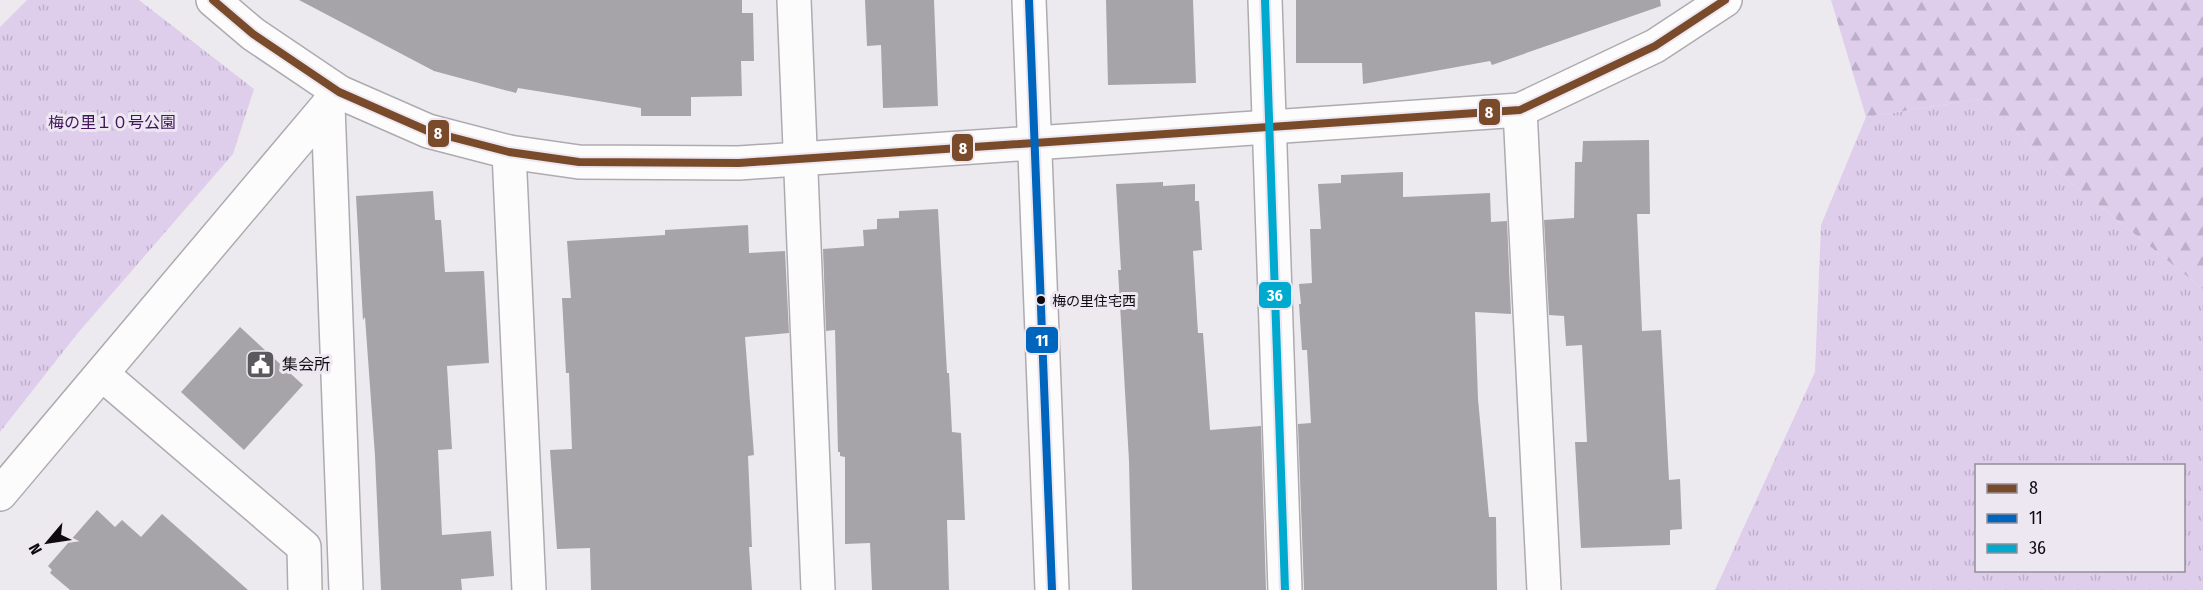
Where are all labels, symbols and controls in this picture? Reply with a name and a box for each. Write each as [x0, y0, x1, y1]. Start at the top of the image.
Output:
line badge: 8 [1478, 98, 1501, 126]
text: 8 [1485, 103, 1494, 122]
park label: 梅の里１０号公園 [48, 113, 176, 132]
line badge: 8 [427, 119, 450, 148]
text: 8 [434, 124, 443, 143]
line badge: 8 [951, 133, 974, 162]
text: 8 [959, 139, 968, 158]
line badge: 36 [1258, 281, 1292, 309]
text: 36 [1266, 286, 1283, 305]
place label: 梅の里住宅西 [1052, 293, 1136, 310]
marker: 梅の里住宅西 [1035, 294, 1047, 306]
line badge: 11 [1025, 326, 1059, 354]
text: 11 [1035, 331, 1049, 350]
public building icon: 集会所 [245, 348, 277, 380]
place label: 集会所 [282, 355, 330, 374]
legend [1975, 464, 2185, 572]
text: 8 [2029, 477, 2038, 499]
text: 11 [2029, 507, 2043, 529]
north arrow [18, 512, 78, 572]
text: 36 [2029, 537, 2046, 559]
text: N [25, 540, 46, 558]

